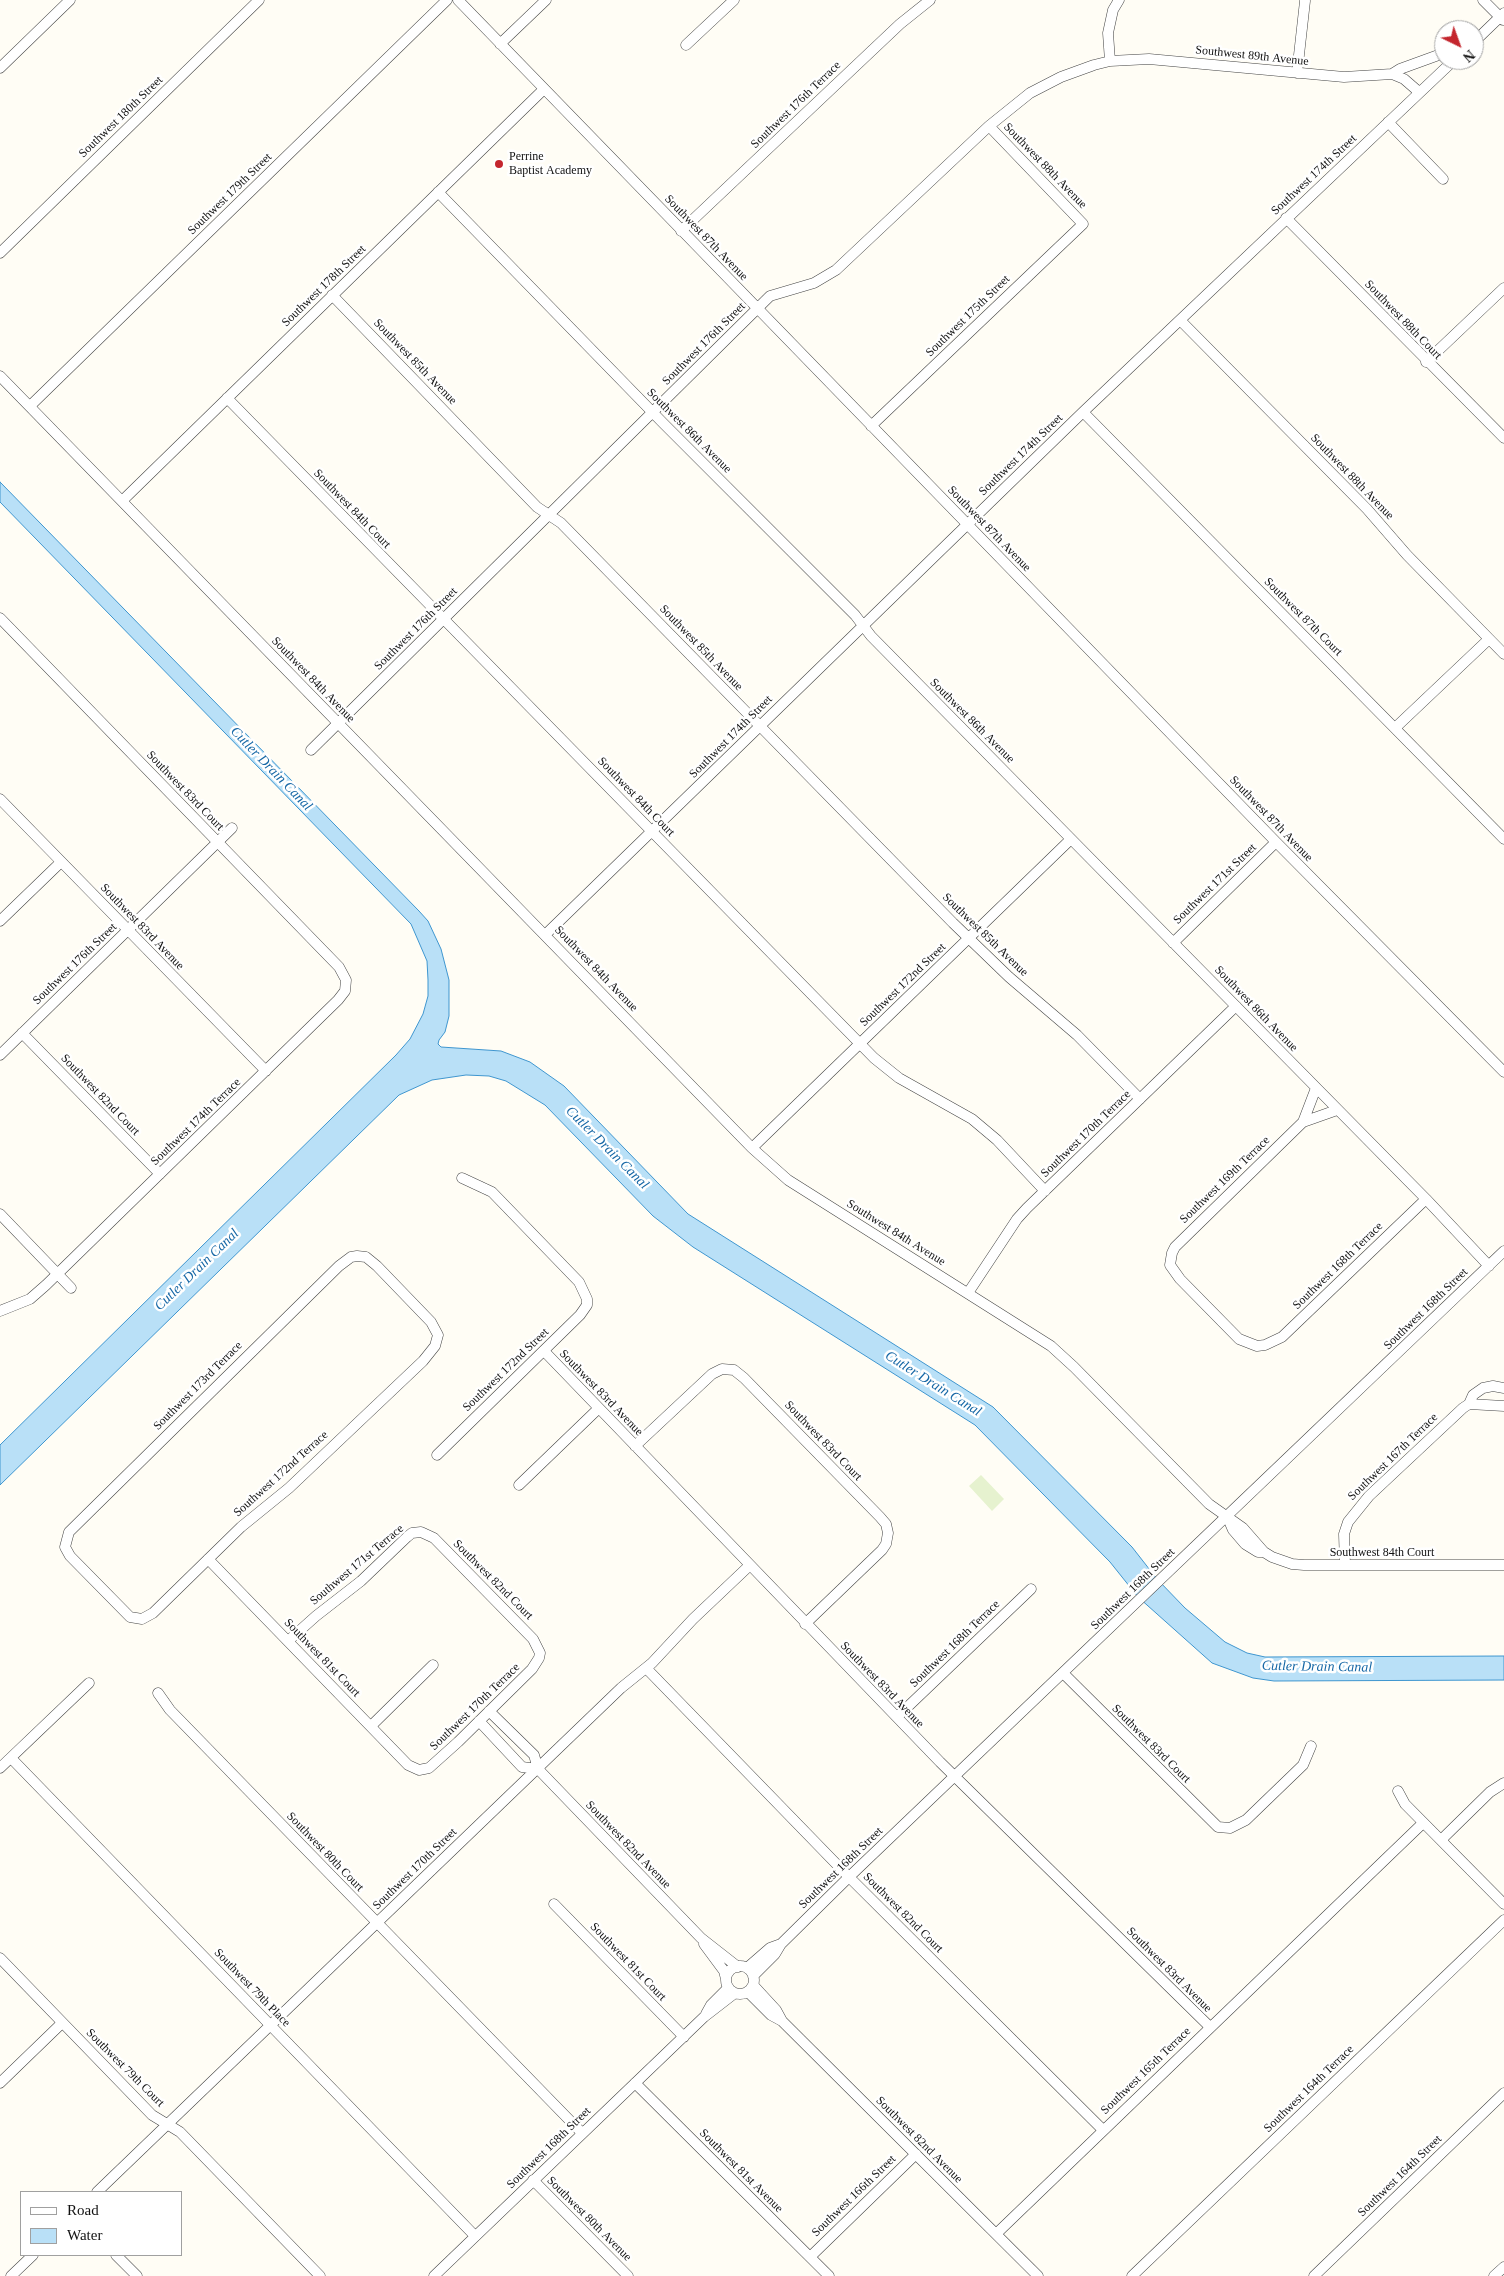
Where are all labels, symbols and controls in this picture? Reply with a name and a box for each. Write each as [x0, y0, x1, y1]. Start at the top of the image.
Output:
north arrow [1434, 20, 1484, 70]
street label: Southwest 89th Avenue [1195, 43, 1309, 69]
text: N [1460, 47, 1477, 65]
street label: Southwest 176th Terrace [748, 58, 844, 152]
street label: Southwest 180th Street [76, 73, 166, 161]
street label: Southwest 88th Avenue [1000, 120, 1090, 212]
street label: Southwest 174th Street [1268, 132, 1360, 218]
street label: Southwest 179th Street [185, 150, 275, 238]
place label: Perrine Baptist Academy [509, 150, 592, 178]
marker: Perrine Baptist Academy [493, 158, 505, 170]
street label: Southwest 87th Avenue [661, 192, 751, 284]
street label: Southwest 178th Street [279, 242, 369, 330]
street label: Southwest 175th Street [923, 272, 1013, 360]
street label: Southwest 88th Court [1361, 277, 1445, 363]
street label: Southwest 176th Street [660, 300, 748, 388]
street label: Southwest 85th Avenue [370, 316, 460, 408]
street label: Southwest 86th Avenue [644, 386, 734, 476]
street label: Southwest 174th Street [976, 411, 1066, 499]
street label: Southwest 88th Avenue [1307, 431, 1397, 523]
street label: Southwest 84th Court [310, 466, 394, 552]
street label: Southwest 87th Avenue [944, 483, 1034, 575]
street label: Southwest 87th Court [1261, 575, 1345, 659]
street label: Southwest 176th Street [372, 585, 460, 673]
street label: Southwest 85th Avenue [656, 602, 746, 694]
street label: Southwest 84th Avenue [268, 634, 358, 726]
street label: Southwest 86th Avenue [927, 676, 1017, 766]
street label: Southwest 174th Street [687, 693, 775, 781]
water label: Cutler Drain Canal [227, 723, 315, 815]
street label: Southwest 83rd Court [143, 748, 227, 834]
street label: Southwest 84th Court [594, 754, 678, 840]
street label: Southwest 87th Avenue [1226, 773, 1316, 865]
street label: Southwest 171st Street [1170, 841, 1260, 927]
street label: Southwest 83rd Avenue [97, 881, 187, 973]
street label: Southwest 85th Avenue [939, 890, 1031, 980]
street label: Southwest 176th Street [30, 920, 120, 1008]
street label: Southwest 84th Avenue [551, 923, 641, 1015]
street label: Southwest 172nd Street [857, 940, 949, 1030]
street label: Southwest 86th Avenue [1211, 963, 1301, 1055]
street label: Southwest 82nd Court [58, 1051, 142, 1139]
street label: Southwest 174th Terrace [148, 1075, 244, 1169]
street label: Southwest 170th Terrace [1038, 1087, 1134, 1181]
water label: Cutler Drain Canal [562, 1103, 652, 1193]
street label: Southwest 169th Terrace [1177, 1133, 1273, 1227]
street label: Southwest 84th Avenue [844, 1197, 948, 1269]
street label: Southwest 168th Terrace [1290, 1219, 1386, 1313]
water label: Cutler Drain Canal [151, 1226, 243, 1314]
street label: Southwest 168th Street [1381, 1265, 1471, 1353]
street label: Southwest 172nd Street [460, 1325, 552, 1415]
street label: Southwest 173rd Terrace [151, 1339, 245, 1433]
street label: Southwest 83rd Avenue [556, 1347, 646, 1439]
water label: Cutler Drain Canal [882, 1348, 984, 1420]
street label: Southwest 83rd Court [781, 1398, 865, 1484]
street label: Southwest 167th Terrace [1345, 1410, 1441, 1504]
street label: Southwest 172nd Terrace [231, 1428, 331, 1520]
street label: Southwest 171st Terrace [307, 1522, 407, 1608]
street label: Southwest 82nd Court [450, 1537, 536, 1623]
street label: Southwest 168th Street [1088, 1545, 1178, 1633]
street label: Southwest 84th Court [1330, 1546, 1434, 1560]
street label: Southwest 168th Terrace [907, 1597, 1003, 1691]
street label: Southwest 81st Court [281, 1616, 363, 1700]
street label: Southwest 83rd Avenue [837, 1639, 927, 1731]
water label: Cutler Drain Canal [1262, 1658, 1372, 1676]
street label: Southwest 170th Terrace [427, 1660, 523, 1754]
street label: Southwest 83rd Court [1109, 1702, 1193, 1786]
street label: Southwest 82nd Avenue [582, 1798, 674, 1892]
street label: Southwest 80th Court [283, 1809, 367, 1895]
street label: Southwest 168th Street [796, 1824, 886, 1912]
street label: Southwest 170th Street [370, 1825, 460, 1913]
street label: Southwest 82nd Court [860, 1870, 946, 1956]
street label: Southwest 81st Court [587, 1920, 669, 2004]
street label: Southwest 83rd Avenue [1123, 1924, 1215, 2016]
street label: Southwest 79th Place [211, 1946, 293, 2030]
street label: Southwest 165th Terrace [1098, 2024, 1194, 2118]
street label: Southwest 79th Court [83, 2026, 167, 2110]
street label: Southwest 164th Terrace [1261, 2042, 1357, 2136]
street label: Southwest 82nd Avenue [873, 2094, 965, 2186]
street label: Southwest 168th Street [504, 2104, 594, 2192]
street label: Southwest 81st Avenue [696, 2126, 786, 2216]
street label: Southwest 164th Street [1355, 2132, 1445, 2220]
street label: Southwest 166th Street [809, 2152, 899, 2240]
street label: Southwest 80th Avenue [544, 2174, 634, 2264]
legend [20, 2191, 182, 2256]
text: Road [67, 2202, 99, 2218]
text: Water [67, 2227, 102, 2243]

